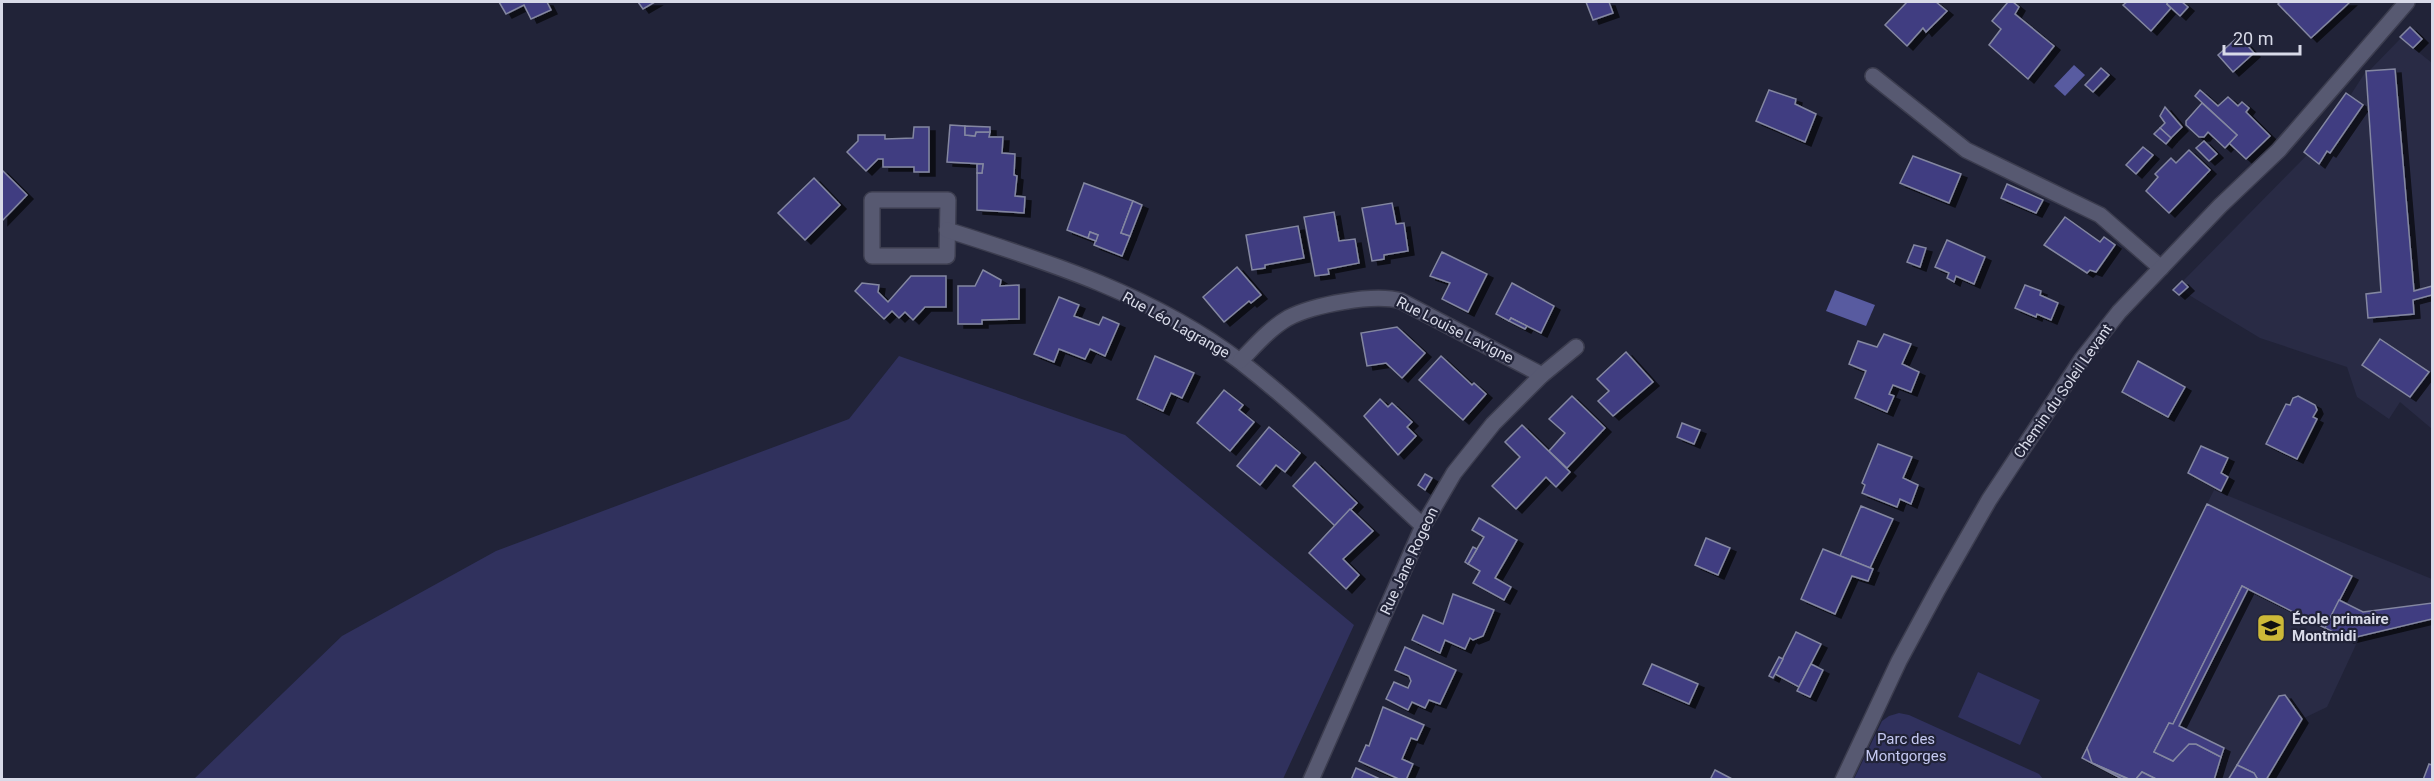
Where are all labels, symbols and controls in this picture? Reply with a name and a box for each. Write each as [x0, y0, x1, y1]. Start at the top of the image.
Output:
scale bar [2224, 18, 2300, 56]
text: 20 m [2233, 28, 2273, 49]
street label: Rue Léo Lagrange [1119, 288, 1233, 362]
street label: Rue Louise Lavigne [1394, 293, 1517, 367]
street label: Chemin du Soleil Levant [2010, 320, 2116, 462]
street label: Rue Jane Rogeon [1376, 504, 1442, 618]
place label: École primaire Montmidi [2292, 610, 2389, 645]
school or university icon: École primaire Montmidi [2255, 612, 2287, 644]
park label: Parc des Montgorges [1866, 730, 1946, 765]

